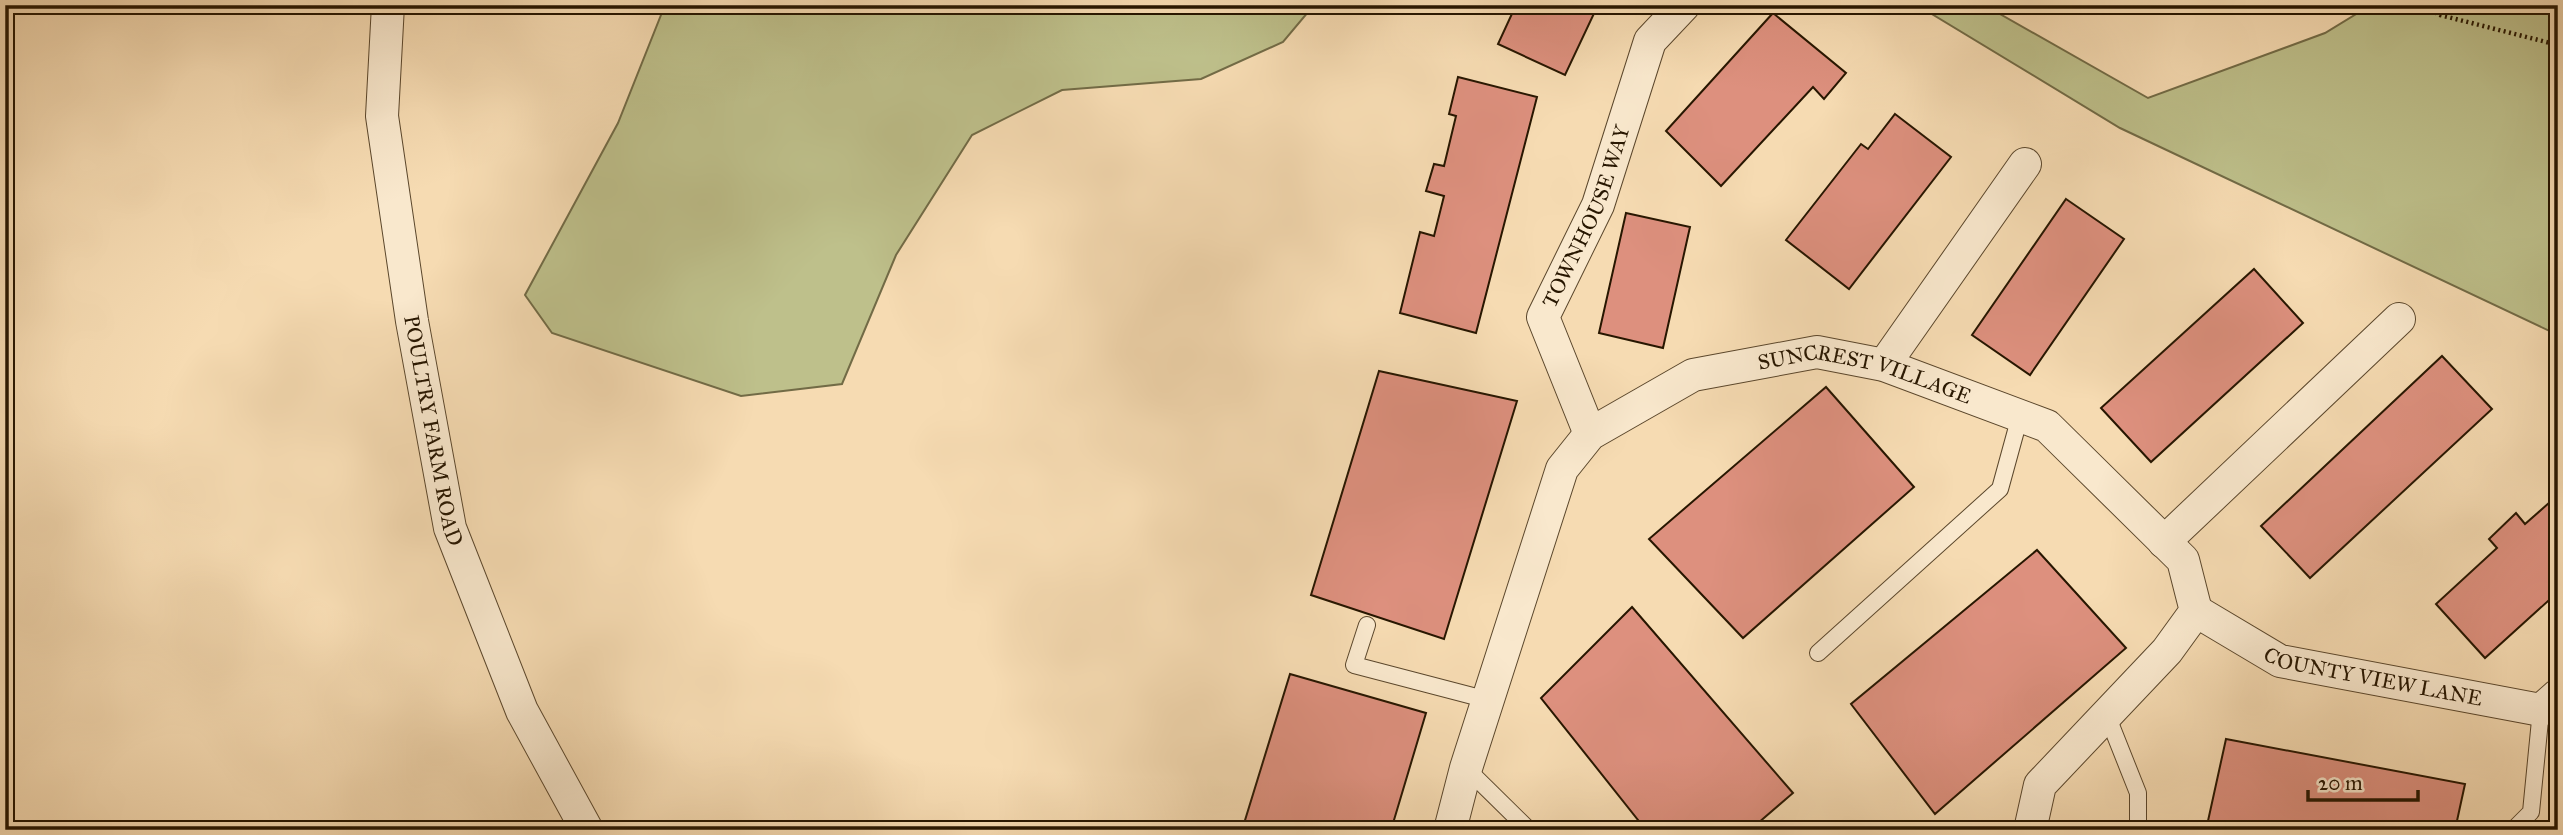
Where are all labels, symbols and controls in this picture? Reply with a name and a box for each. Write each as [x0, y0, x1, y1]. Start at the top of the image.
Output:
street label: TOWNHOUSE WAY [1537, 121, 1636, 312]
street label: POULTRY FARM ROAD [398, 313, 469, 550]
street label: SUNCREST VILLAGE [1756, 339, 1975, 410]
street label: COUNTY VIEW LANE [2259, 641, 2485, 712]
scale bar [2308, 758, 2418, 802]
text: 20 m [2318, 770, 2363, 796]

